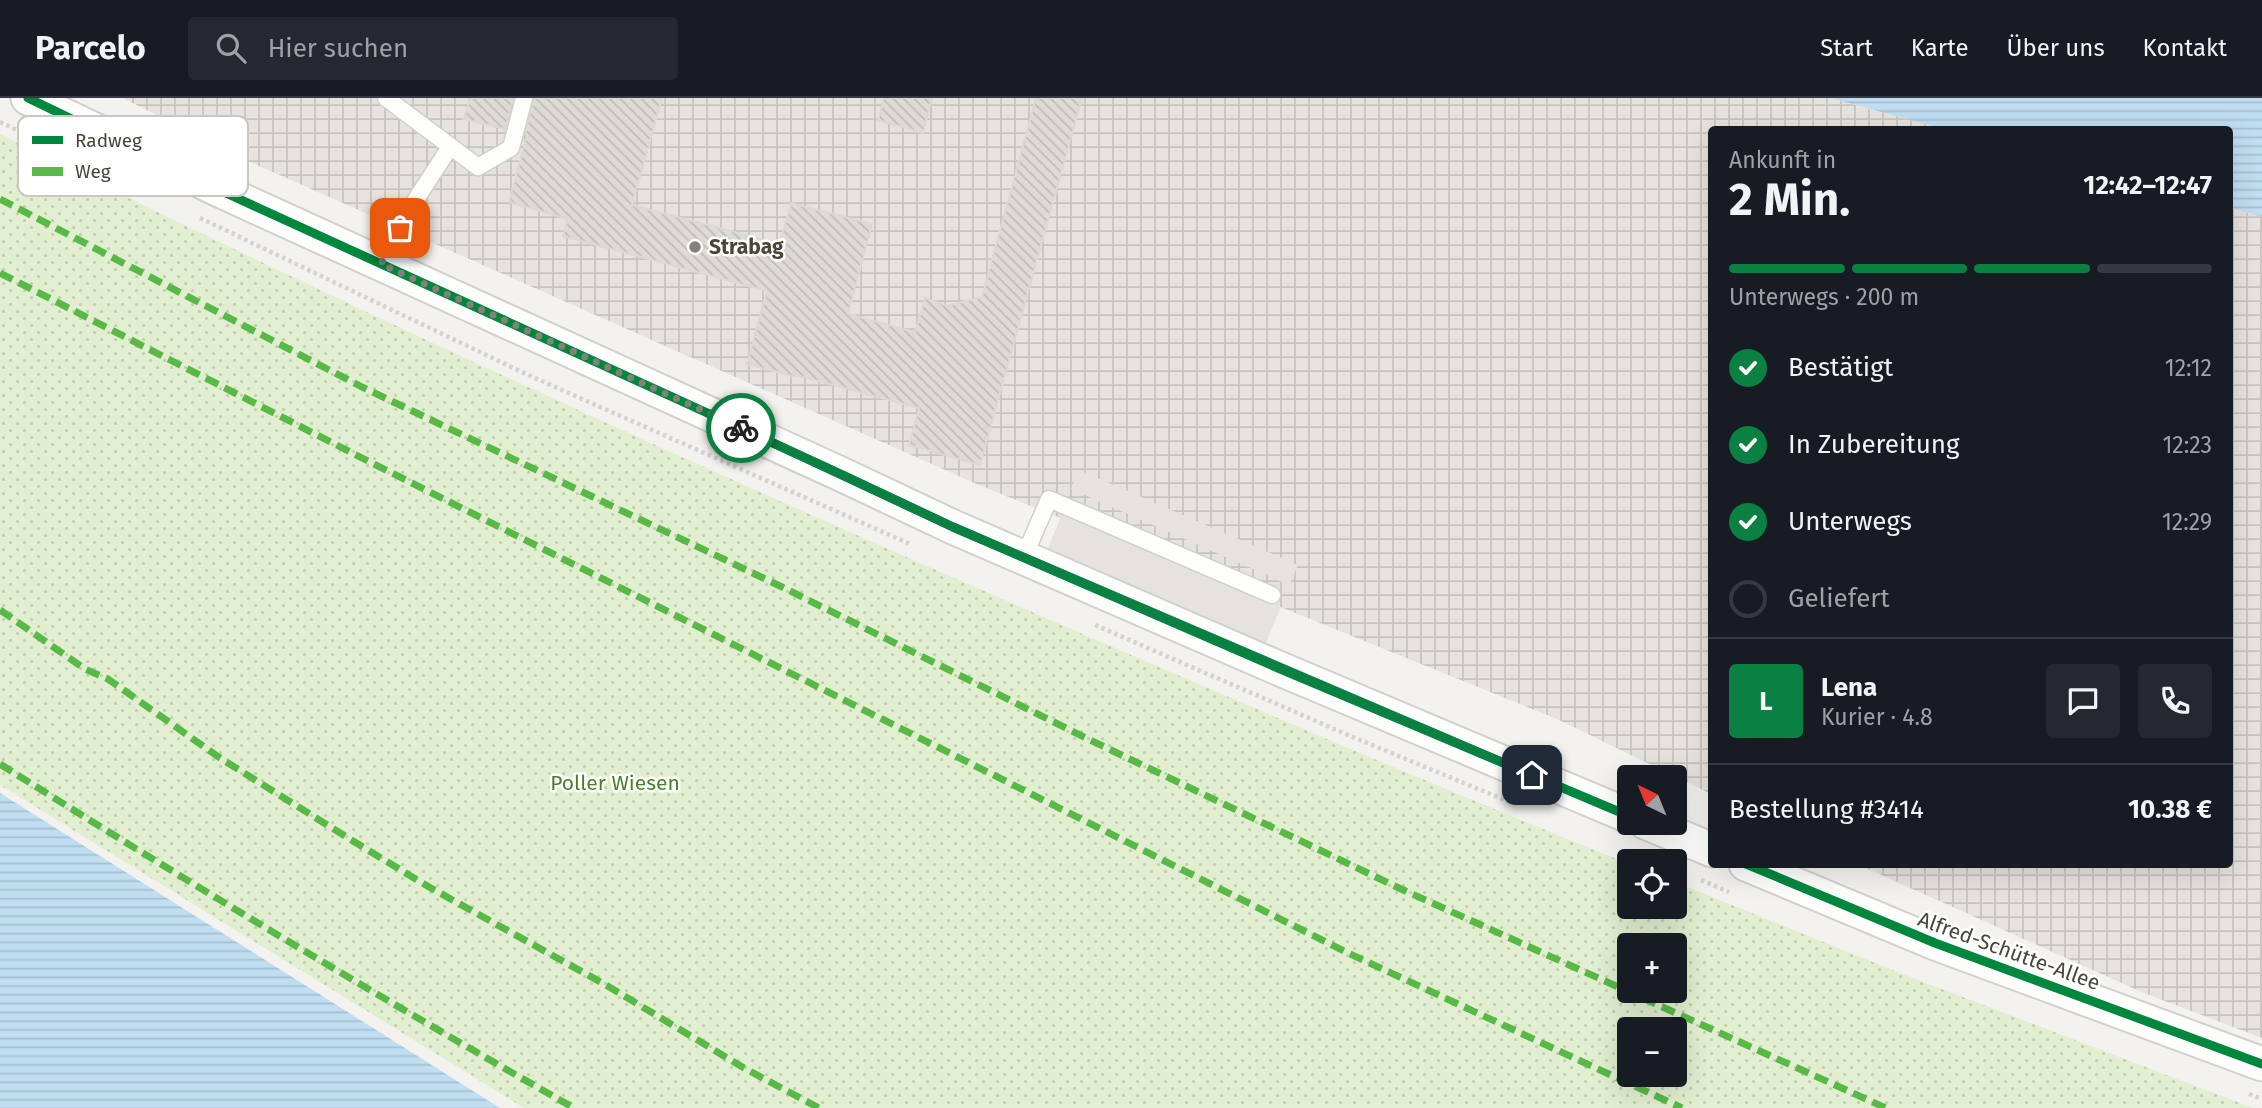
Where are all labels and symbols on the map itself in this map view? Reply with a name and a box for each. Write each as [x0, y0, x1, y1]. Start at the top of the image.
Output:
legend [18, 116, 248, 196]
text: Radweg [75, 129, 142, 152]
text: Weg [75, 160, 111, 183]
pin [370, 198, 430, 258]
place label: Strabag [709, 234, 784, 260]
marker: Strabag [687, 239, 703, 255]
courier [706, 393, 776, 463]
pin [1502, 745, 1562, 805]
north arrow [1617, 765, 1687, 835]
park label: Poller Wiesen [550, 770, 680, 796]
street label: Alfred-Schütte-Allee [1914, 906, 2104, 996]

